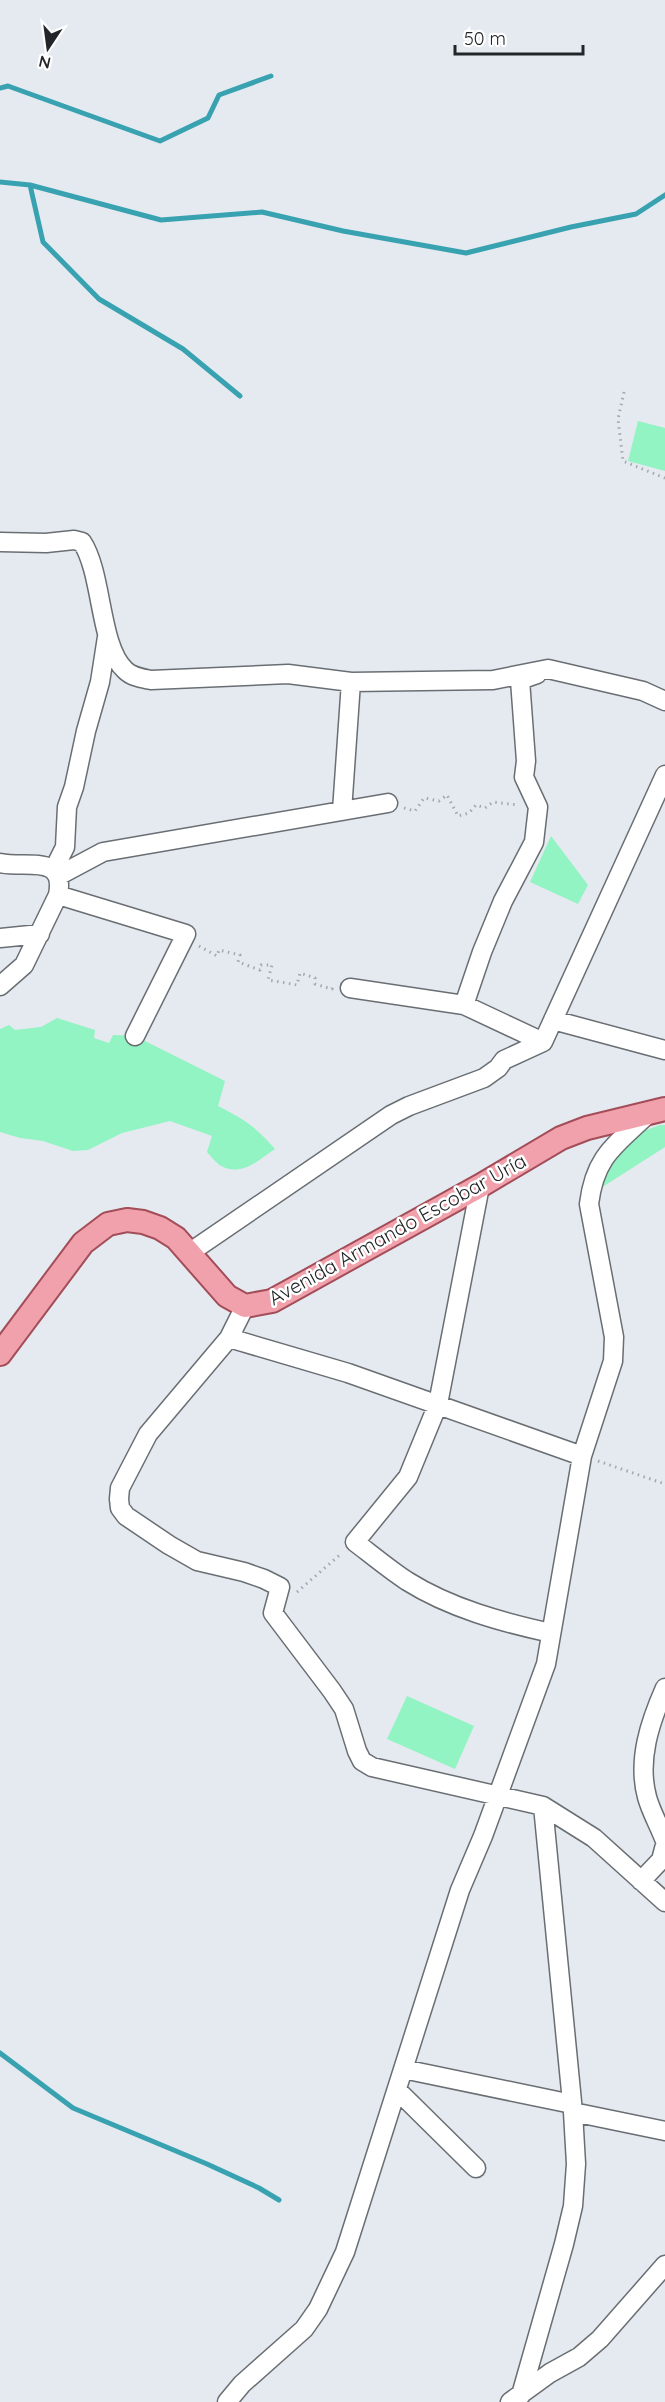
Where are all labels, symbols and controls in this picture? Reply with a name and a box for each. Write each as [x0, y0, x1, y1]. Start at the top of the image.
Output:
north arrow [18, 18, 78, 78]
scale bar [455, 18, 582, 56]
text: 50 m [464, 27, 506, 50]
text: N [37, 52, 53, 74]
street label: Avenida Armando Escobar Uría [264, 1148, 530, 1310]

